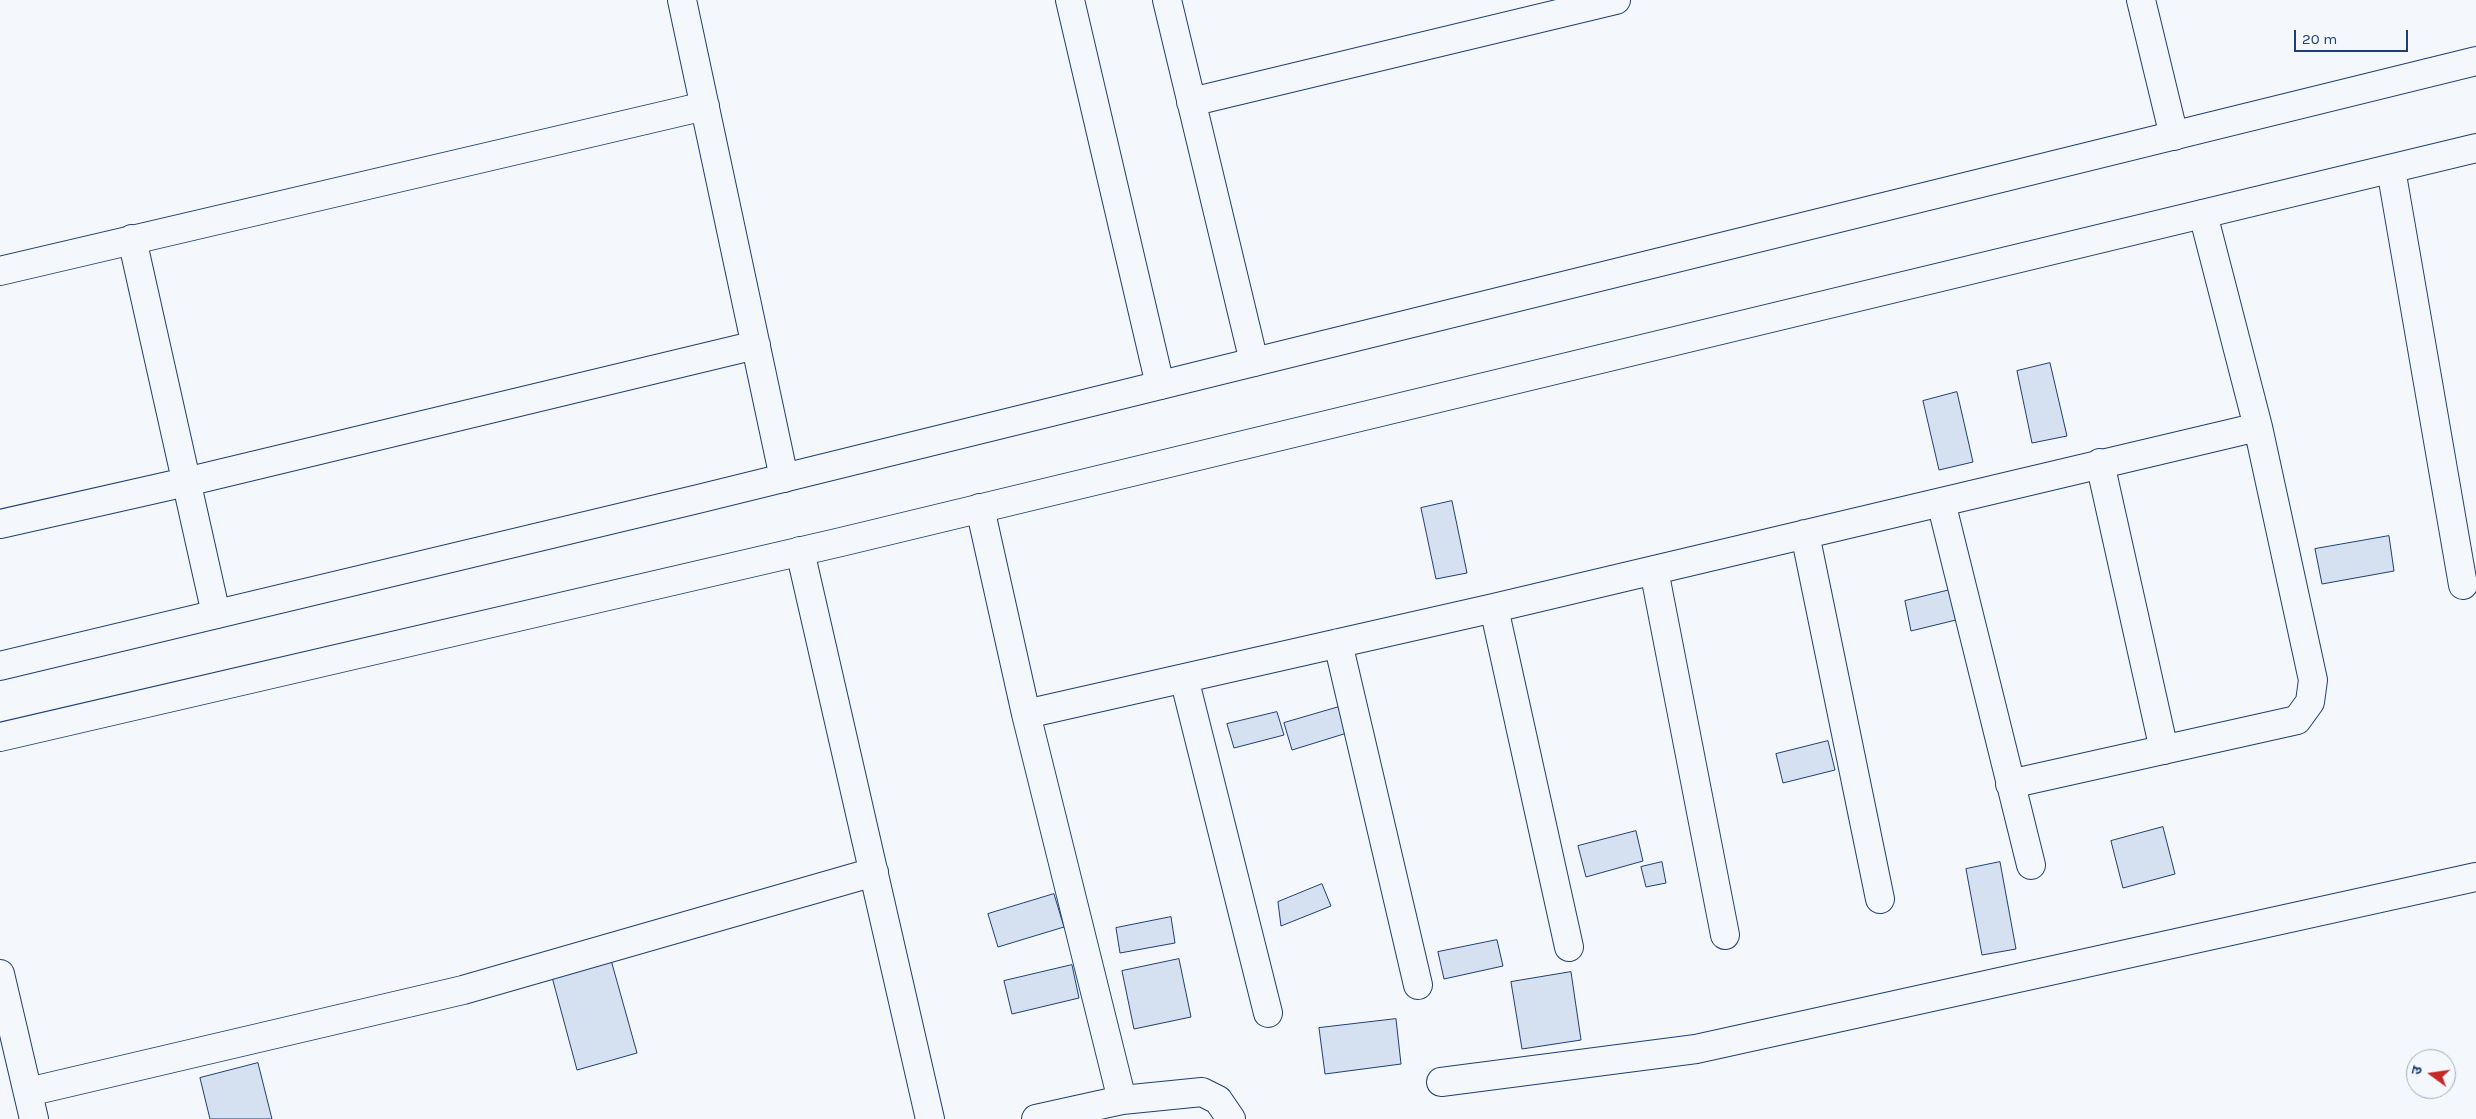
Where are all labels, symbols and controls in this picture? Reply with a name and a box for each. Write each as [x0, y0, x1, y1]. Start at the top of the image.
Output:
scale bar [2296, 20, 2410, 52]
text: 20 m [2302, 30, 2337, 48]
north arrow [2406, 1049, 2456, 1099]
text: उ [2408, 1064, 2426, 1077]

